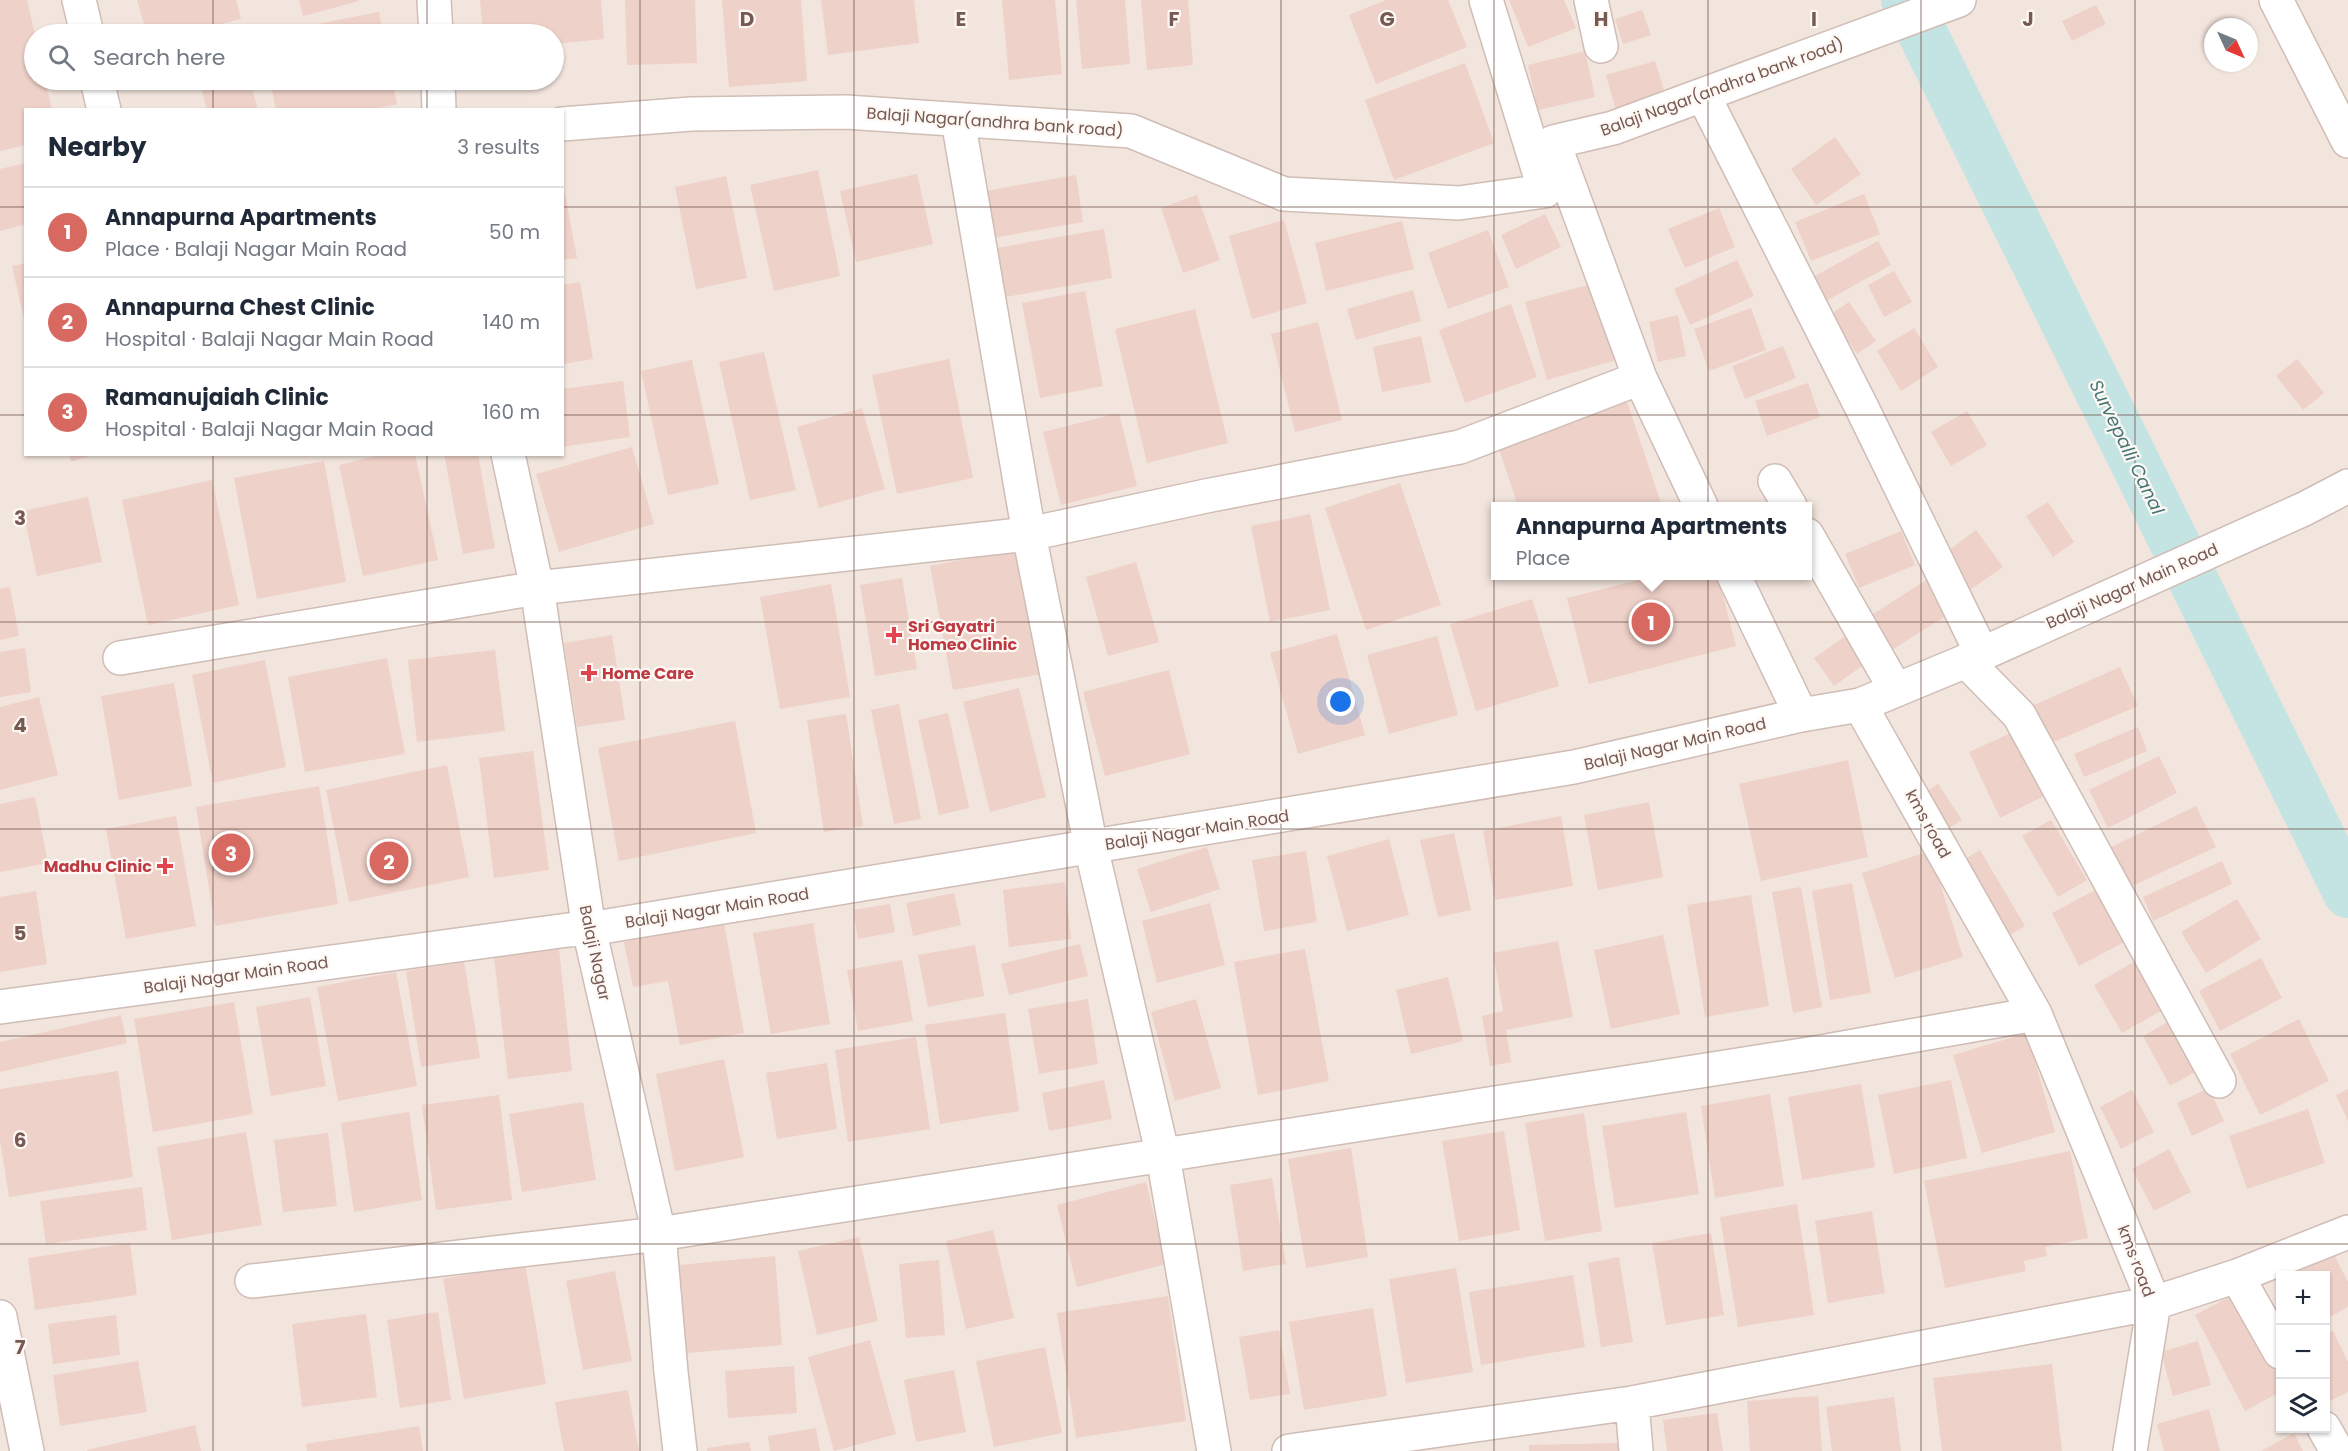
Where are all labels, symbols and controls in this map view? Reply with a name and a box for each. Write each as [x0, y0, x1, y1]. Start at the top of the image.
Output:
text: D [740, 5, 754, 33]
text: E [956, 5, 966, 33]
text: F [1169, 5, 1180, 33]
text: G [1379, 5, 1395, 33]
text: H [1594, 5, 1608, 33]
text: I [1811, 5, 1817, 33]
text: J [2022, 5, 2034, 33]
north arrow [2204, 18, 2258, 72]
search box [24, 24, 564, 90]
street label: Balaji Nagar(andhra bank road) [1597, 32, 1847, 142]
icon: search [45, 41, 78, 74]
text: Search here [93, 42, 226, 73]
street label: Balaji Nagar(andhra bank road) [866, 102, 1124, 142]
text: Nearby [48, 129, 146, 165]
text: 3 results [457, 133, 540, 161]
text: Annapurna Apartments [105, 202, 377, 233]
text: 1 [64, 218, 71, 246]
text: 50 m [489, 218, 540, 246]
text: Place · Balaji Nagar Main Road [105, 235, 407, 263]
text: Annapurna Chest Clinic [105, 292, 375, 323]
text: 2 [62, 308, 73, 336]
text: 140 m [483, 308, 540, 336]
text: Hospital · Balaji Nagar Main Road [105, 325, 434, 353]
water label: Survepalli Canal [2084, 375, 2171, 519]
text: Ramanujaiah Clinic [105, 382, 329, 413]
text: 3 [61, 398, 74, 426]
text: 160 m [482, 398, 540, 426]
text: Hospital · Balaji Nagar Main Road [105, 415, 434, 443]
popup [1491, 502, 1812, 580]
text: 3 [14, 504, 26, 532]
text: Annapurna Apartments [1516, 511, 1787, 542]
street label: Balaji Nagar Main Road [2042, 538, 2222, 634]
text: Place [1516, 544, 1570, 572]
pin: 1 [1632, 600, 1670, 644]
place label: Sri Gayatri Homeo Clinic [908, 615, 1017, 656]
marker: Sri Gayatri Homeo Clinic [885, 626, 903, 644]
place label: Home Care [602, 662, 694, 685]
marker: Home Care [580, 664, 598, 682]
your location [1326, 687, 1355, 716]
text: 4 [13, 711, 27, 739]
street label: Balaji Nagar Main Road [1582, 712, 1768, 776]
street label: kms road [1900, 786, 1956, 862]
street label: Balaji Nagar Main Road [1103, 804, 1291, 856]
pin: 3 [212, 830, 250, 876]
pin: 2 [370, 838, 408, 884]
place label: Madhu Clinic [44, 855, 152, 878]
marker: Madhu Clinic [156, 857, 174, 875]
street label: Balaji Nagar Main Road [623, 882, 811, 934]
street label: Balaji Nagar [574, 903, 616, 1003]
text: 5 [14, 919, 27, 947]
street label: Balaji Nagar Main Road [142, 951, 330, 999]
text: 6 [14, 1126, 26, 1154]
street label: kms road [2112, 1222, 2160, 1300]
map controls [2276, 1271, 2330, 1433]
button: + [2276, 1271, 2330, 1325]
button: − [2276, 1325, 2330, 1379]
text: 7 [15, 1333, 26, 1361]
button: layers [2276, 1379, 2330, 1433]

